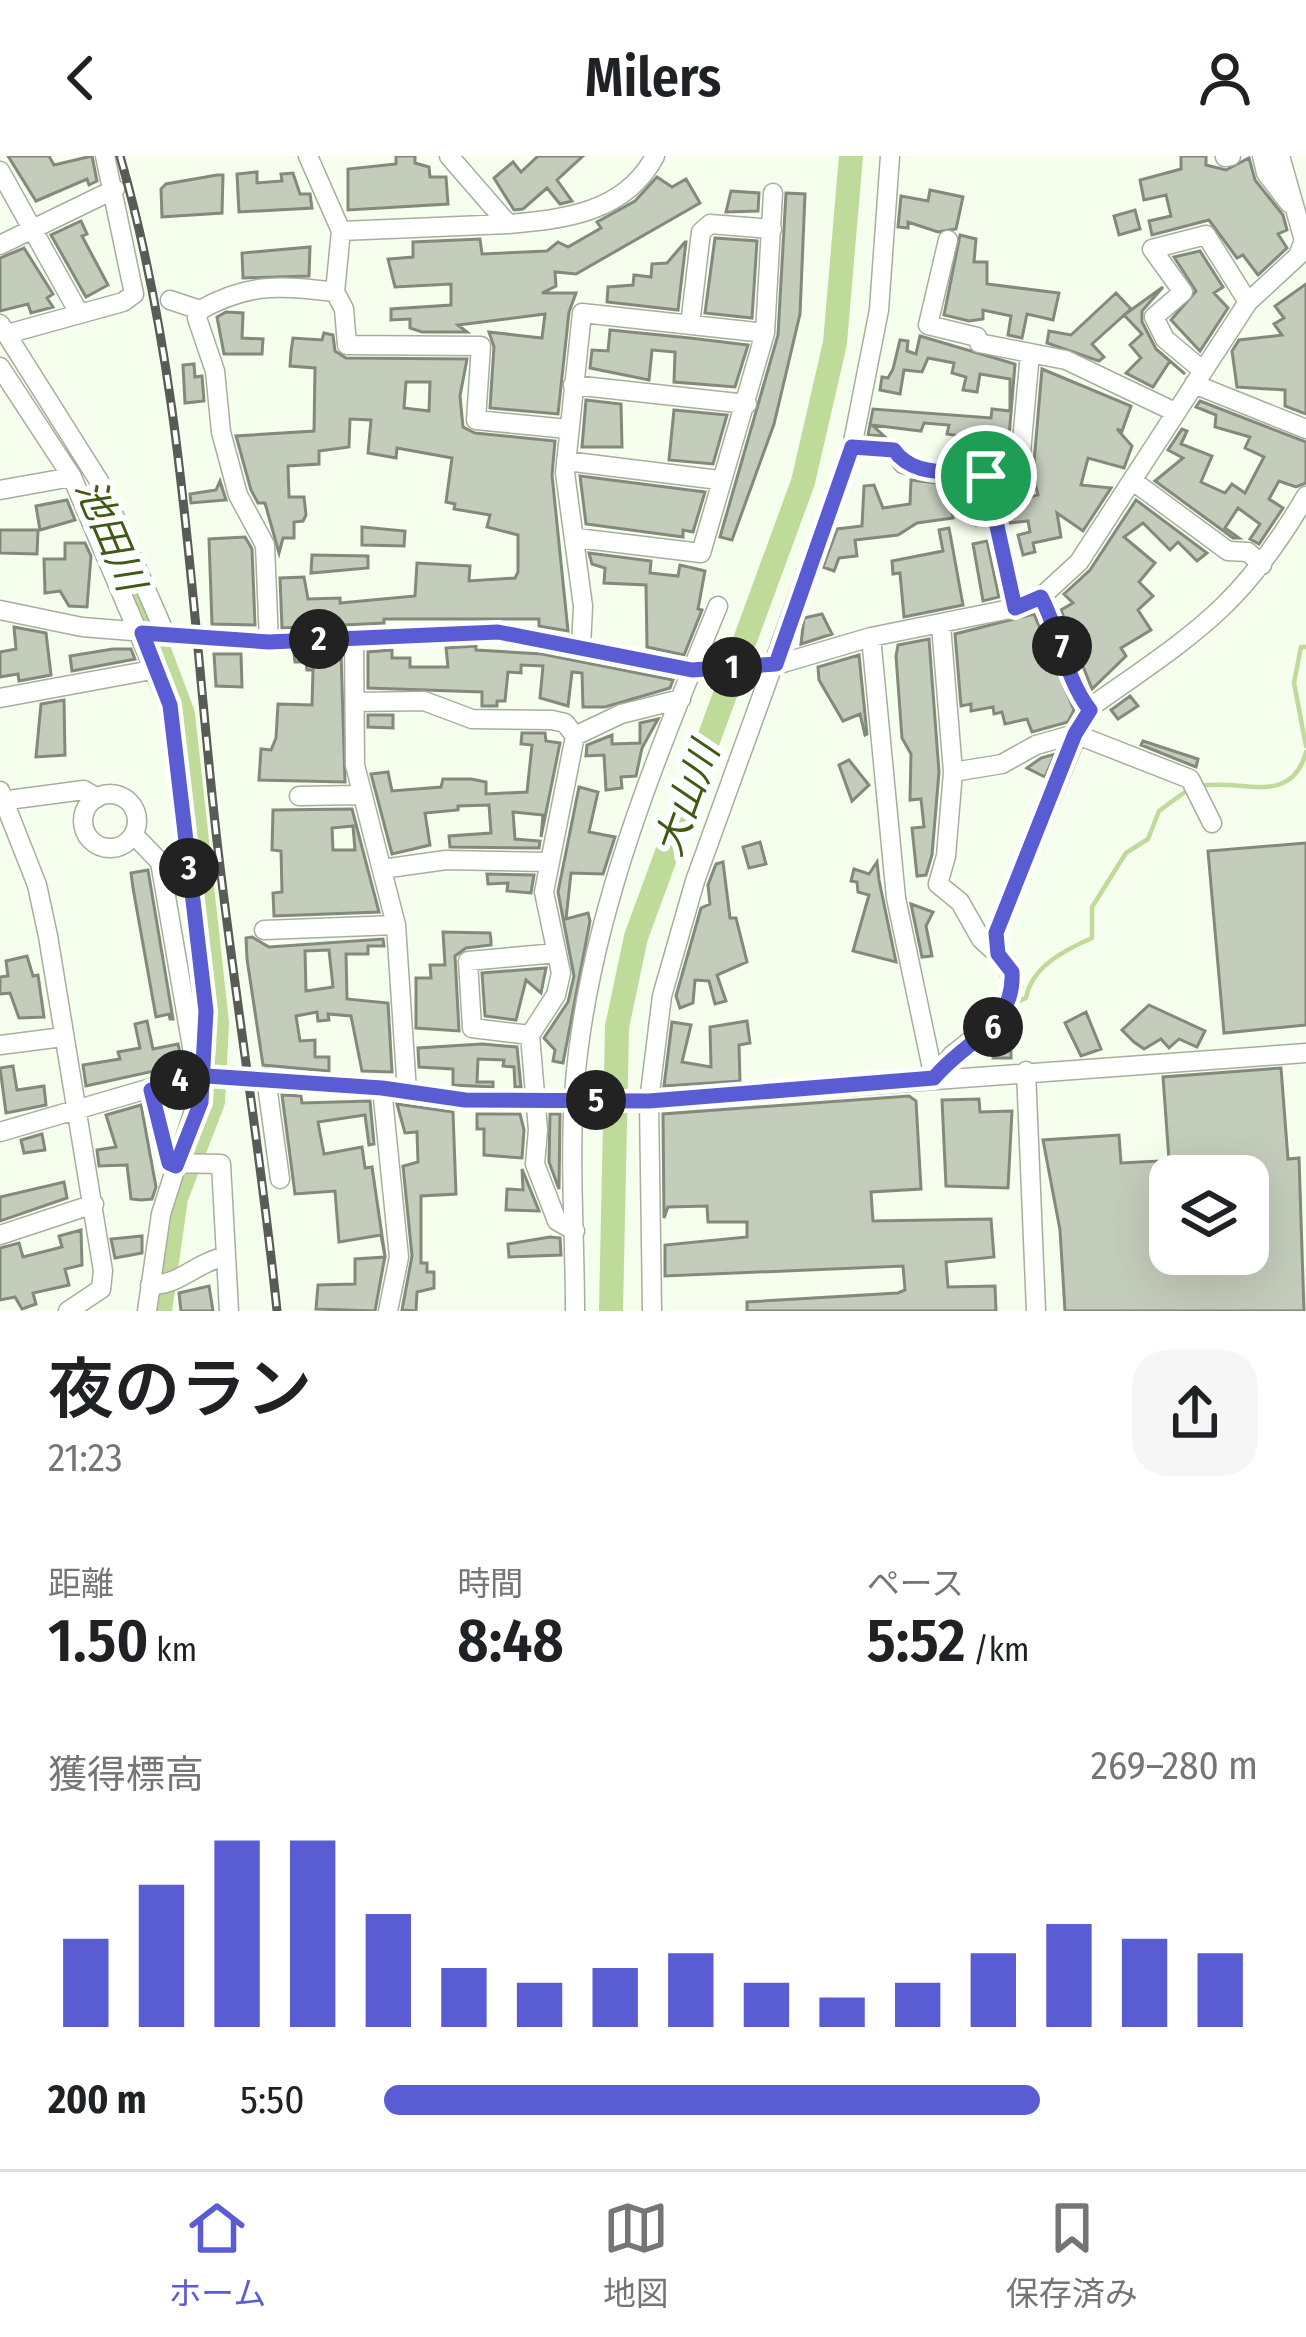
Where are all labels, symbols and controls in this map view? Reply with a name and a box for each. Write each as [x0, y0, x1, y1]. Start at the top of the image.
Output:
icon: back [48, 45, 114, 111]
icon: person [1192, 45, 1258, 111]
text: Milers [585, 46, 721, 110]
pin [935, 425, 1037, 527]
icon: arrive [953, 443, 1019, 509]
water label: 池田川 [66, 472, 156, 602]
pin: 2 [289, 609, 349, 669]
pin: 7 [1032, 616, 1092, 676]
text: 2 [311, 619, 327, 659]
text: 7 [1055, 626, 1069, 666]
pin: 1 [702, 637, 762, 697]
text: 1 [725, 647, 739, 687]
water label: 大山川 [645, 732, 730, 862]
pin: 3 [159, 838, 219, 898]
text: 3 [181, 848, 197, 888]
pin: 6 [963, 997, 1023, 1057]
text: 6 [984, 1007, 1002, 1047]
pin: 4 [150, 1050, 210, 1110]
text: 4 [172, 1060, 188, 1100]
pin: 5 [566, 1070, 626, 1130]
text: 5 [588, 1080, 604, 1120]
map controls [1149, 1155, 1269, 1275]
button: layers [1149, 1155, 1269, 1275]
text: 夜のラン [48, 1350, 312, 1429]
button: share [1132, 1350, 1258, 1476]
text: 21:23 [48, 1435, 123, 1481]
text: 距離 [48, 1564, 114, 1604]
text: 時間 [457, 1564, 523, 1604]
text: ペース [867, 1564, 964, 1604]
text: 1.50 [48, 1605, 149, 1677]
text: 8:48 [457, 1605, 564, 1677]
text: 5:52 [867, 1605, 965, 1677]
text: km [149, 1630, 197, 1670]
text: /km [965, 1630, 1029, 1670]
text: 269–280 m [1091, 1743, 1258, 1789]
text: 獲得標高 [48, 1752, 204, 1798]
text: 200 m [48, 2077, 147, 2123]
text: 5:50 [240, 2077, 305, 2123]
tab: ホーム [168, 2195, 266, 2315]
tab: 地図 [603, 2195, 669, 2315]
tab: 保存済み [1006, 2195, 1138, 2315]

